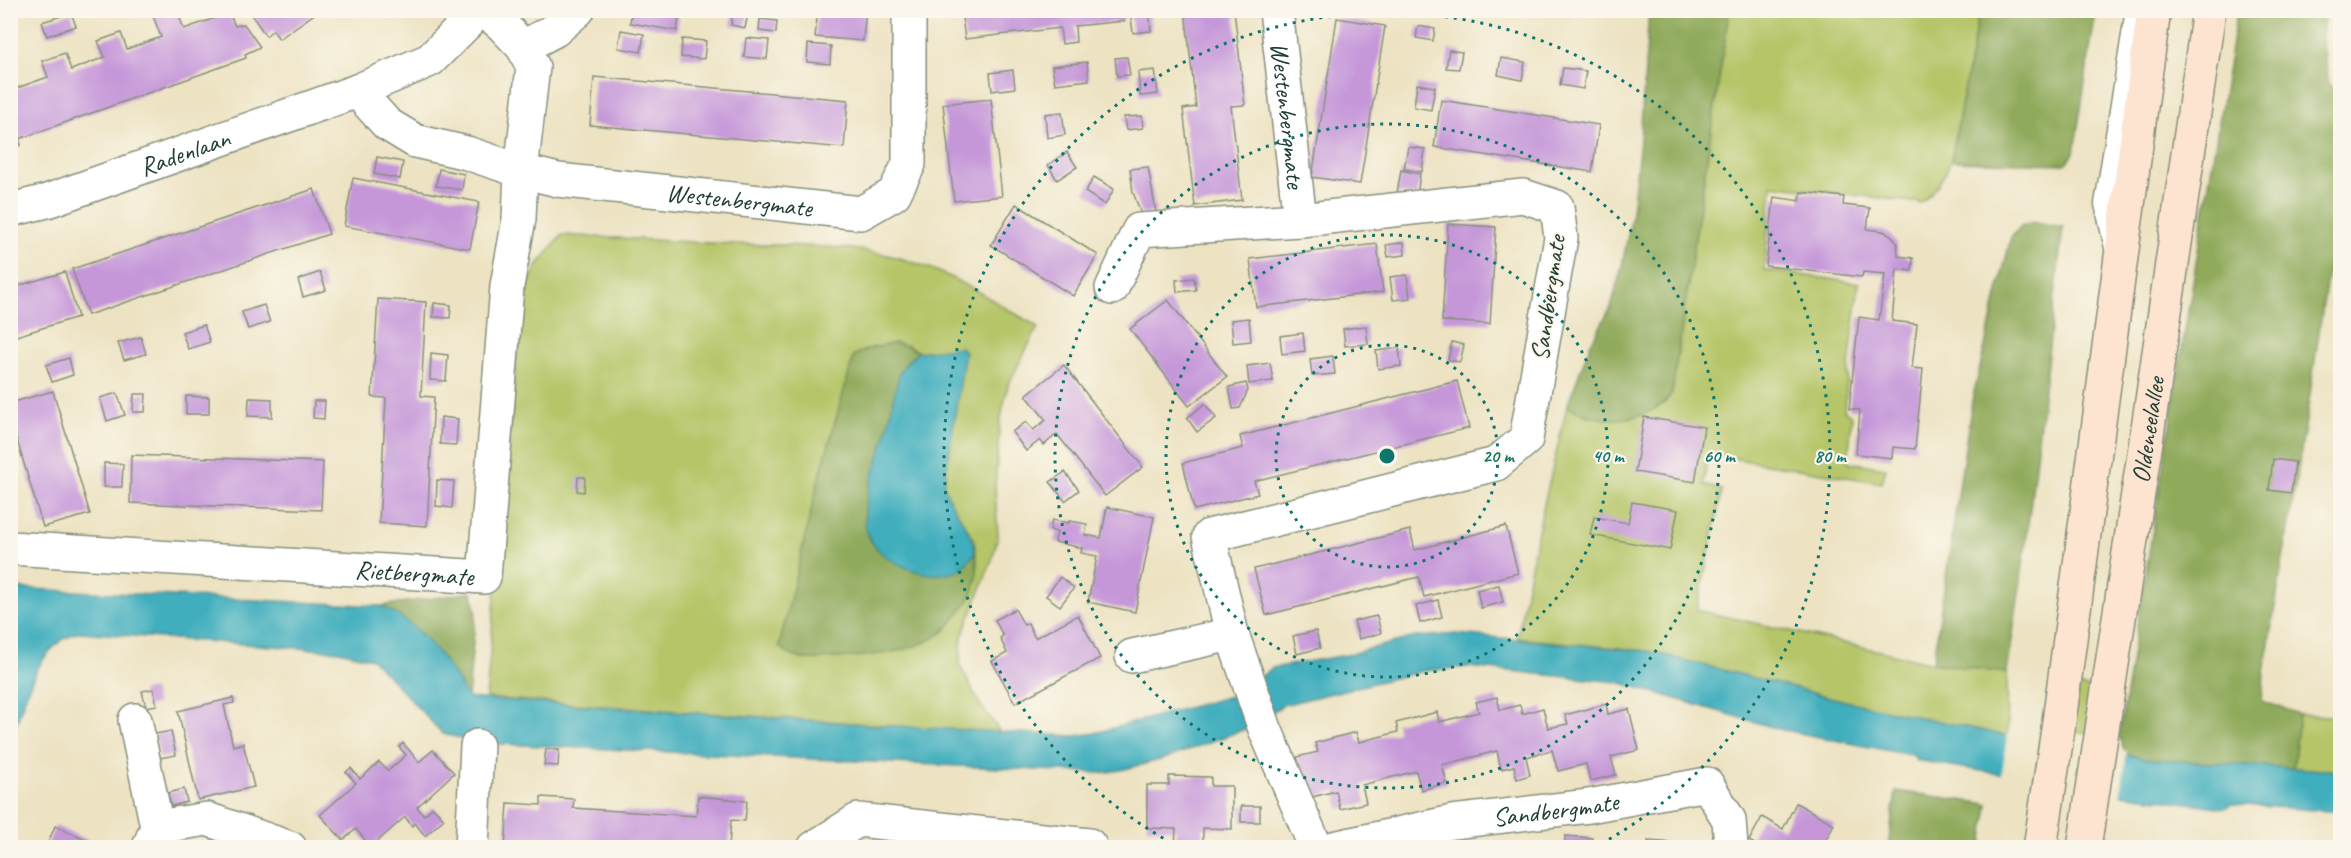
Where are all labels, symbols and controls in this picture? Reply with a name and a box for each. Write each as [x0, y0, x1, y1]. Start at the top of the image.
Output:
street label: Westenbergmate [1263, 41, 1313, 191]
street label: Radenlaan [135, 121, 235, 183]
street label: Westenbergmate [665, 175, 815, 224]
street label: Sandbergmate [1523, 231, 1573, 363]
street label: Oldeneelallee [2123, 373, 2172, 485]
text: 20 m [1483, 445, 1515, 467]
text: 40 m [1593, 445, 1625, 467]
text: 60 m [1703, 445, 1736, 467]
text: 80 m [1815, 445, 1847, 467]
centre of rings [1377, 446, 1397, 466]
street label: Rietbergmate [354, 553, 476, 593]
street label: Sandbergmate [1491, 784, 1623, 834]

